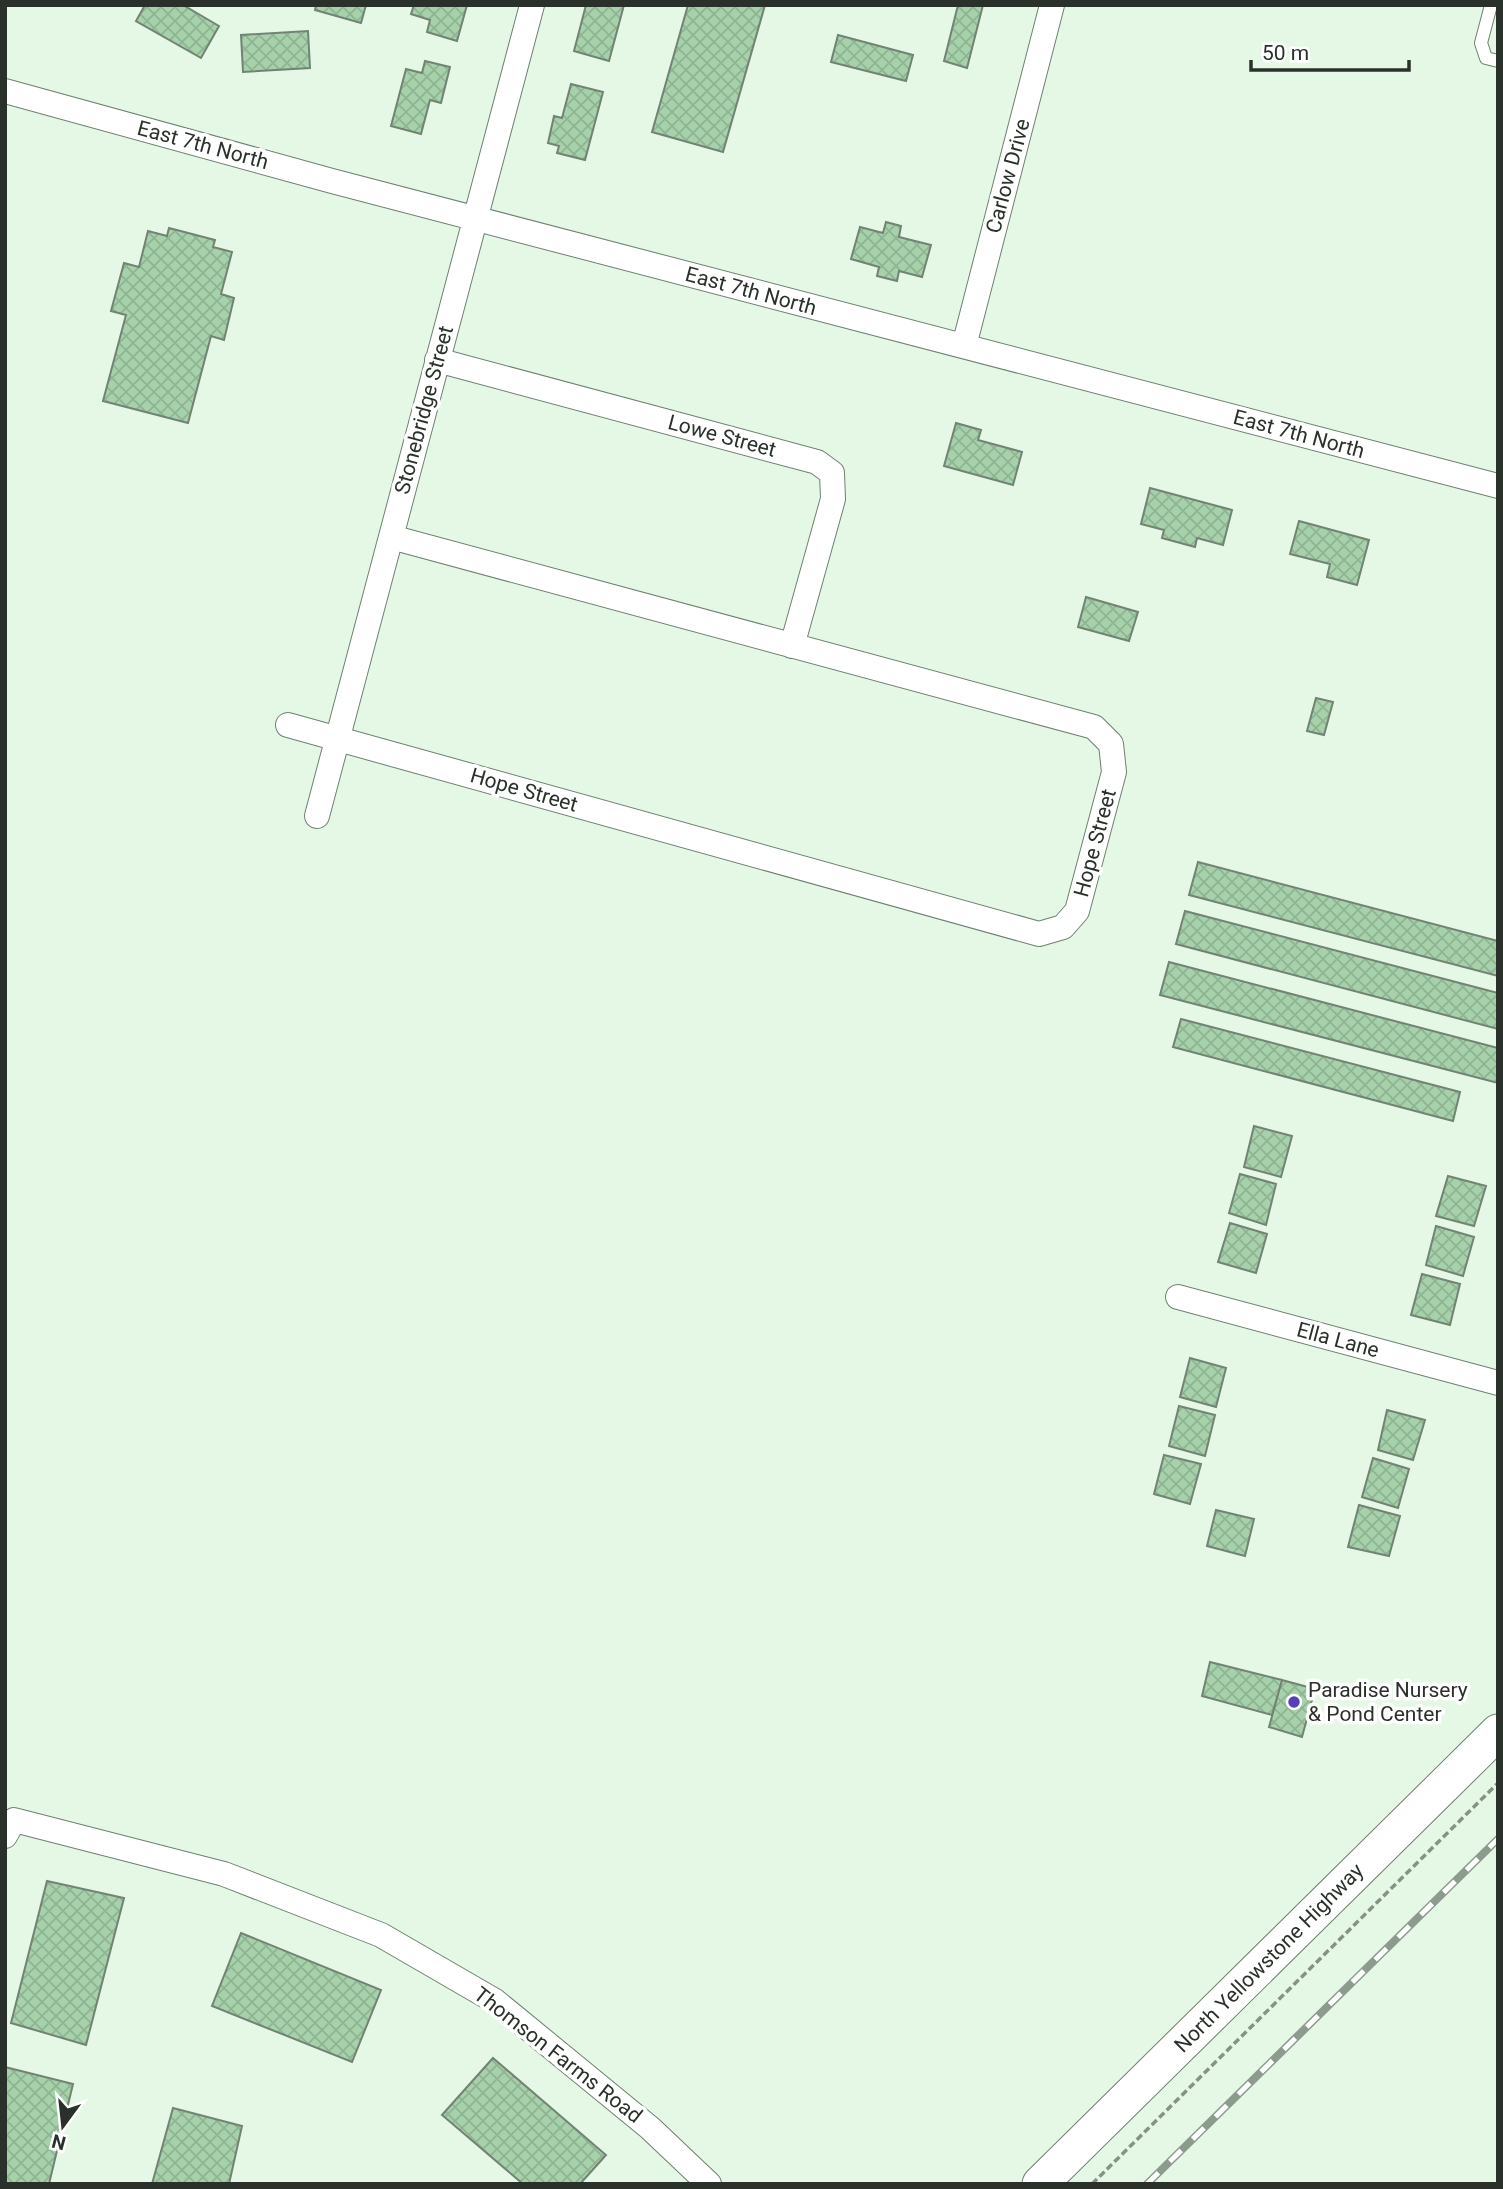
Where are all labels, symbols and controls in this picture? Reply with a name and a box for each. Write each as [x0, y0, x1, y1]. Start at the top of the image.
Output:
scale bar [1251, 28, 1408, 72]
text: 50 m [1262, 41, 1309, 65]
street label: East 7th North [135, 116, 271, 174]
street label: Carlow Drive [981, 116, 1035, 236]
street label: East 7th North [683, 262, 819, 320]
street label: Stonebridge Street [390, 323, 458, 497]
street label: East 7th North [1231, 405, 1367, 463]
street label: Lowe Street [665, 410, 779, 462]
street label: Hope Street [468, 763, 581, 817]
street label: Hope Street [1069, 786, 1121, 899]
street label: Ella Lane [1294, 1318, 1382, 1362]
place label: Paradise Nursery & Pond Center [1308, 1678, 1468, 1726]
marker: Paradise Nursery & Pond Center [1286, 1694, 1302, 1710]
street label: North Yellowstone Highway [1170, 1859, 1368, 2057]
street label: Thomson Farms Road [469, 1982, 647, 2128]
north arrow [28, 2091, 98, 2161]
text: N [49, 2129, 68, 2155]

